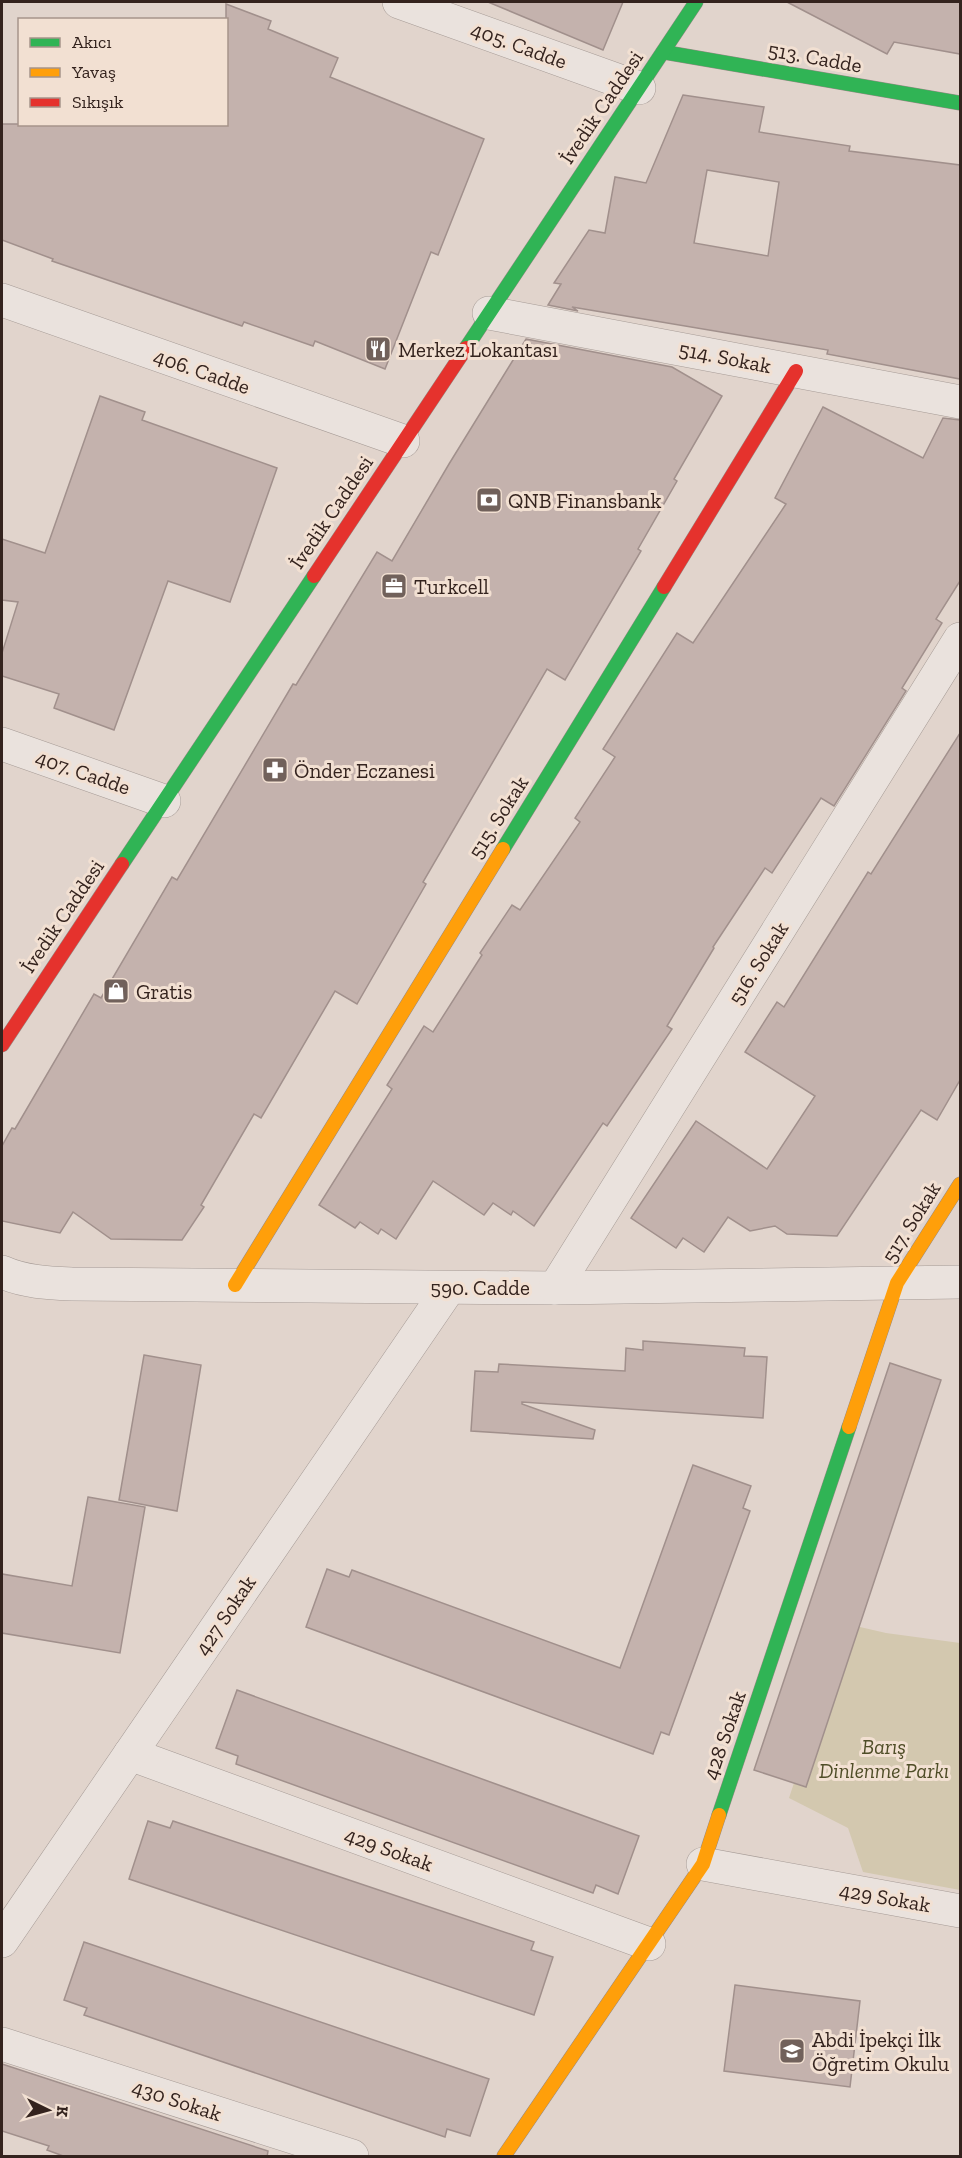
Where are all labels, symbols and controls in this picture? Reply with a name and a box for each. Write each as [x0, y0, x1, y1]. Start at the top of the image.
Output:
street label: 405. Cadde [468, 16, 570, 74]
legend [18, 18, 228, 126]
text: Akıcı [72, 31, 111, 53]
street label: 513. Cadde [766, 36, 864, 78]
street label: İvedik Caddesi [554, 46, 648, 168]
text: Yavaş [71, 61, 116, 83]
text: Sıkışık [72, 91, 124, 113]
restaurant icon: Merkez Lokantası [363, 334, 393, 364]
street label: 514. Sokak [677, 336, 773, 378]
place label: Merkez Lokantası [398, 337, 558, 362]
street label: 406. Cadde [151, 343, 254, 399]
street label: İvedik Caddesi [284, 451, 378, 573]
bank icon: QNB Finansbank [474, 485, 504, 515]
place label: QNB Finansbank [508, 488, 662, 513]
office icon: Turkcell [379, 571, 409, 601]
place label: Turkcell [414, 574, 489, 599]
street label: 407. Cadde [33, 744, 134, 800]
pharmacy icon: Önder Eczanesi [260, 755, 290, 785]
place label: Önder Eczanesi [294, 758, 435, 783]
street label: 515. Sokak [463, 771, 533, 863]
street label: İvedik Caddesi [15, 855, 109, 977]
street label: 516. Sokak [723, 917, 793, 1009]
shop icon: Gratis [101, 976, 131, 1006]
place label: Gratis [136, 979, 192, 1004]
street label: 517. Sokak [876, 1177, 946, 1267]
street label: 590. Cadde [430, 1275, 530, 1300]
street label: 427 Sokak [189, 1570, 261, 1660]
street label: 428 Sokak [697, 1687, 751, 1783]
park label: Barış Dinlenme Parkı [819, 1734, 949, 1783]
street label: 429 Sokak [341, 1822, 437, 1877]
street label: 429 Sokak [838, 1877, 933, 1917]
place label: Abdi İpekçi İlk Öğretim Okulu [812, 2027, 949, 2076]
school or university icon: Abdi İpekçi İlk Öğretim Okulu [777, 2036, 807, 2066]
street label: 430 Sokak [129, 2074, 225, 2126]
north arrow [18, 2080, 78, 2140]
text: K [52, 2105, 72, 2118]

